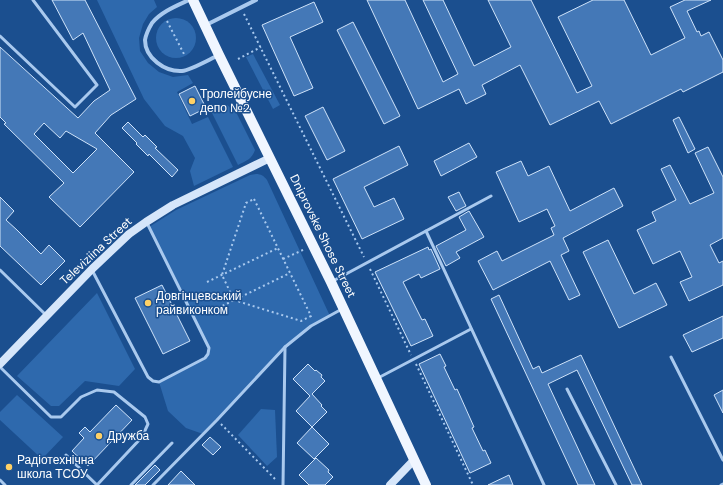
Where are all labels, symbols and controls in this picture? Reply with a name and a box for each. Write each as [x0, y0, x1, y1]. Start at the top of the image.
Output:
place label: Тролейбусне депо №2 [200, 86, 272, 116]
marker: Тролейбусне депо №2 [187, 96, 197, 106]
street label: Dniprovske Shose Street [286, 172, 360, 301]
street label: Televiziina Street [57, 213, 136, 288]
place label: Довгінцевський райвиконком [156, 288, 242, 318]
marker: Довгінцевський райвиконком [143, 298, 153, 308]
place label: Дружба [107, 428, 150, 444]
marker: Дружба [94, 431, 104, 441]
place label: Радіотехнічна школа ТСОУ [17, 452, 94, 482]
marker: Радіотехнічна школа ТСОУ [4, 462, 14, 472]

